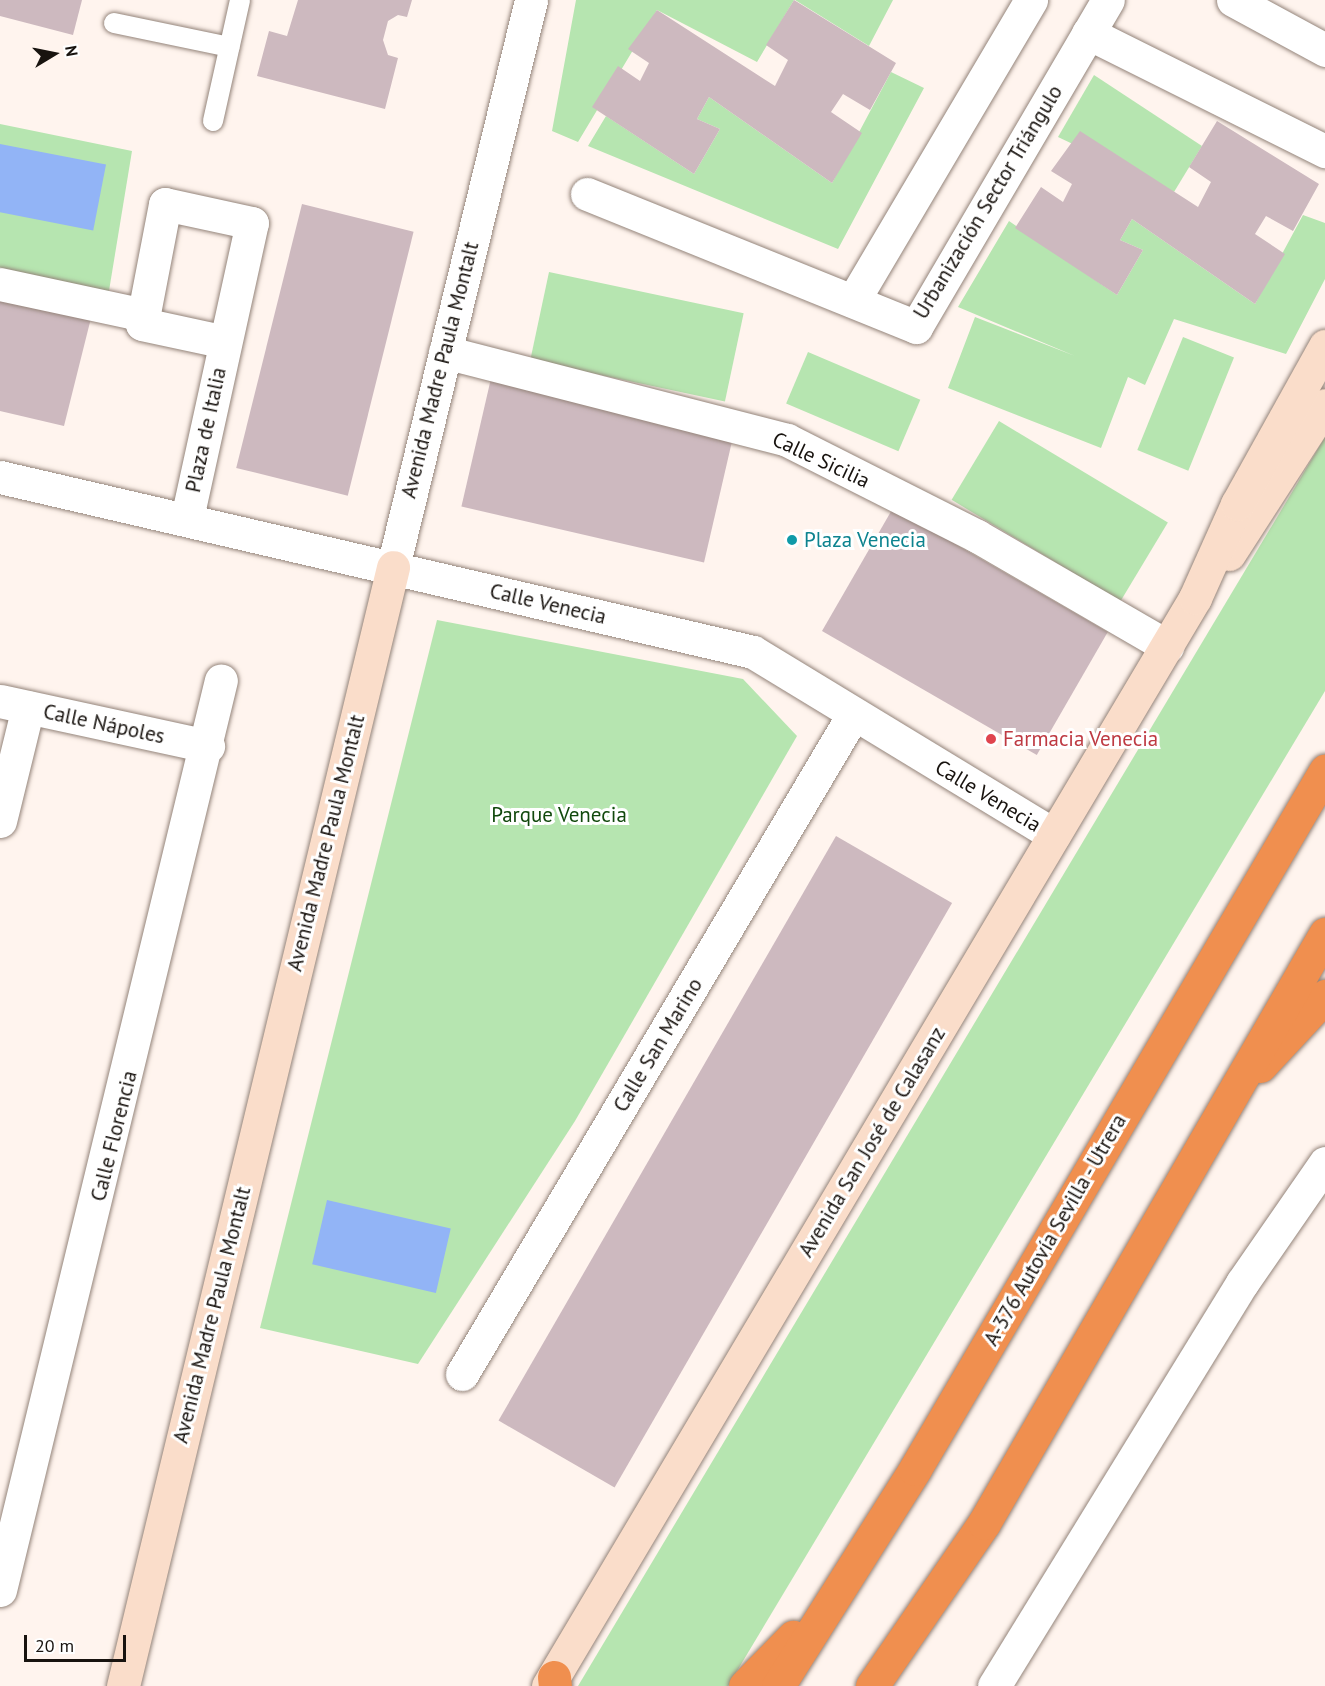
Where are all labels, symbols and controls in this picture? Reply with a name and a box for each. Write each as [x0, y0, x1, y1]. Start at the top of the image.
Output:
north arrow [24, 24, 84, 84]
text: N [61, 44, 82, 58]
street label: Urbanización Sector Triángulo [908, 80, 1068, 324]
street label: Avenida Madre Paula Montalt [396, 239, 484, 501]
street label: Plaza de Italia [180, 365, 232, 495]
street label: Calle Sicilia [768, 426, 874, 494]
place label: Plaza Venecia [804, 527, 927, 553]
marker: Plaza Venecia [785, 533, 799, 547]
street label: Calle Venecia [487, 578, 609, 630]
street label: Calle Nápoles [41, 699, 167, 749]
street label: Avenida Madre Paula Montalt [282, 712, 370, 974]
place label: Farmacia Venecia [1003, 726, 1159, 752]
marker: Farmacia Venecia [984, 732, 998, 746]
street label: Calle Venecia [930, 754, 1046, 838]
park label: Parque Venecia [491, 802, 627, 828]
street label: Calle San Marino [608, 973, 708, 1117]
street label: Avenida San José de Calasanz [793, 1022, 951, 1262]
street label: Calle Florencia [86, 1068, 142, 1204]
street label: A-376 Autovía Sevilla - Utrera [977, 1108, 1133, 1352]
street label: Avenida Madre Paula Montalt [168, 1184, 256, 1446]
scale bar [27, 1623, 129, 1661]
text: 20 m [35, 1634, 74, 1657]

